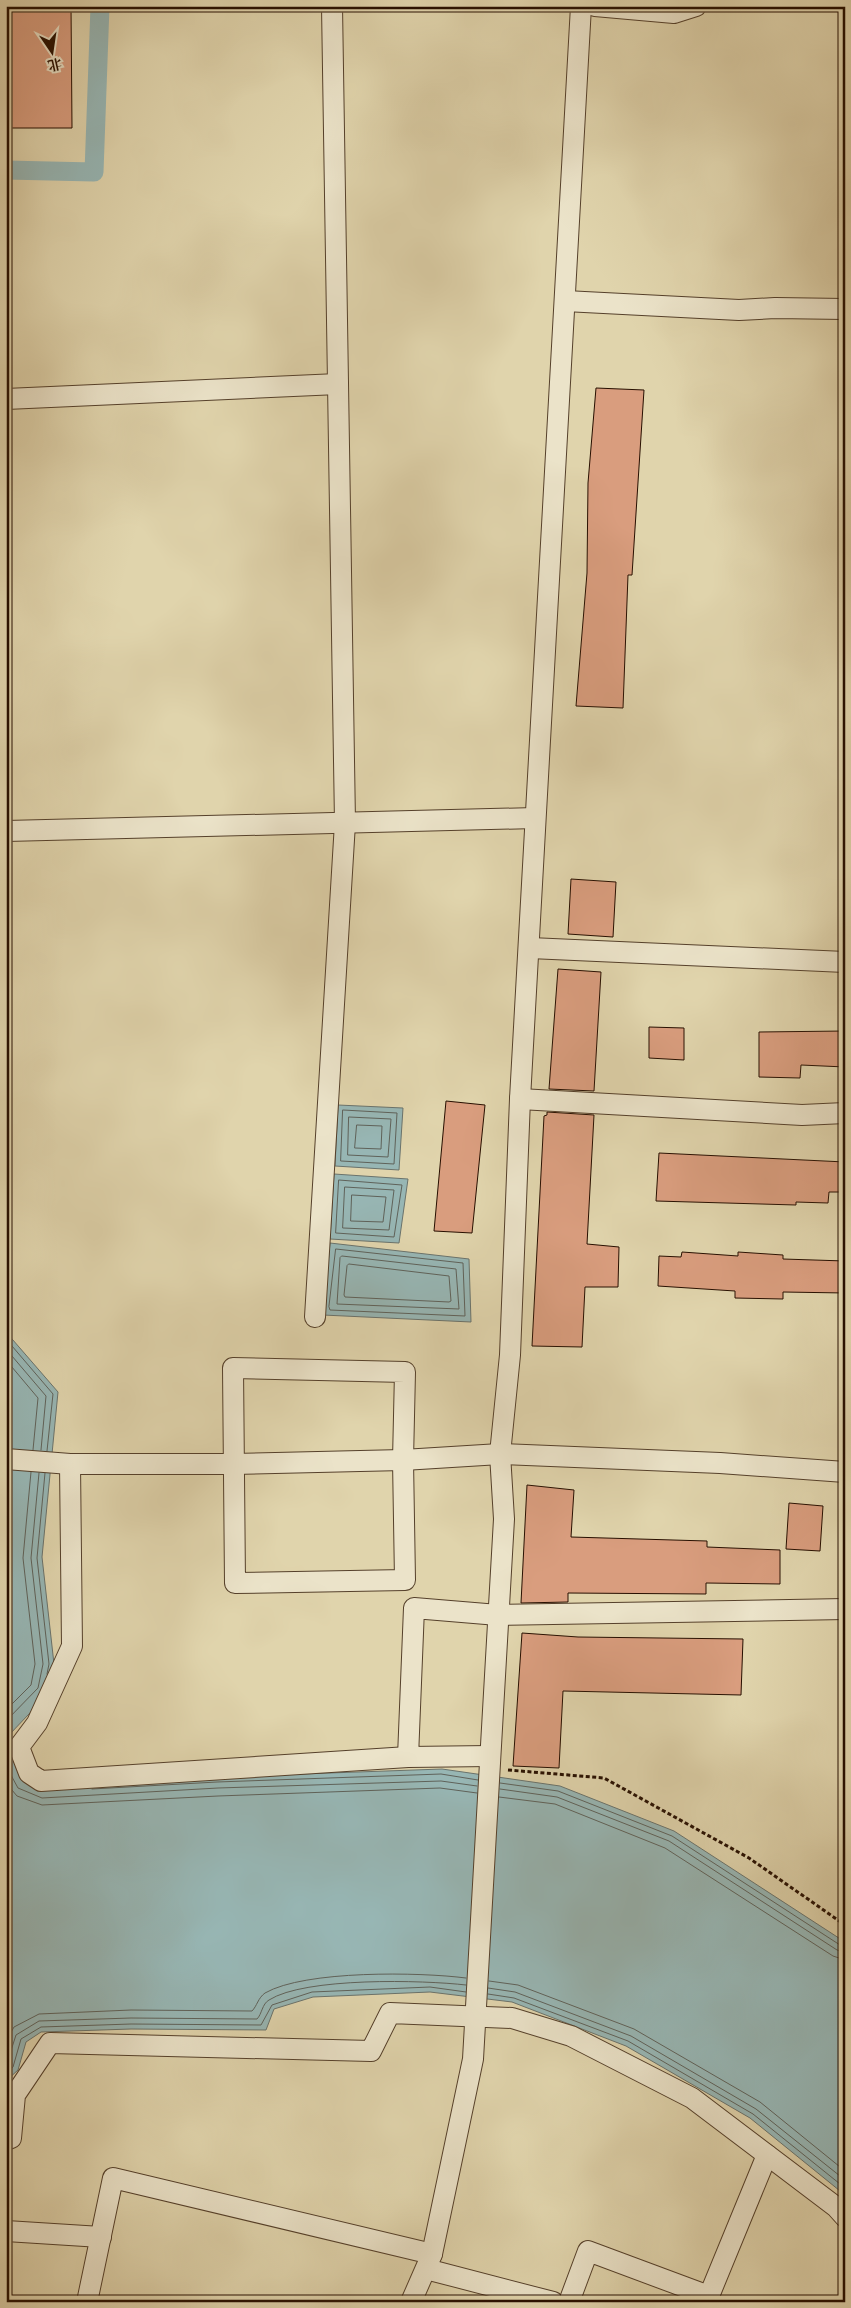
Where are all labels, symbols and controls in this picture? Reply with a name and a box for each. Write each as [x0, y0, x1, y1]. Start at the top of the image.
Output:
north arrow [28, 28, 78, 78]
text: 北 [46, 53, 64, 75]

